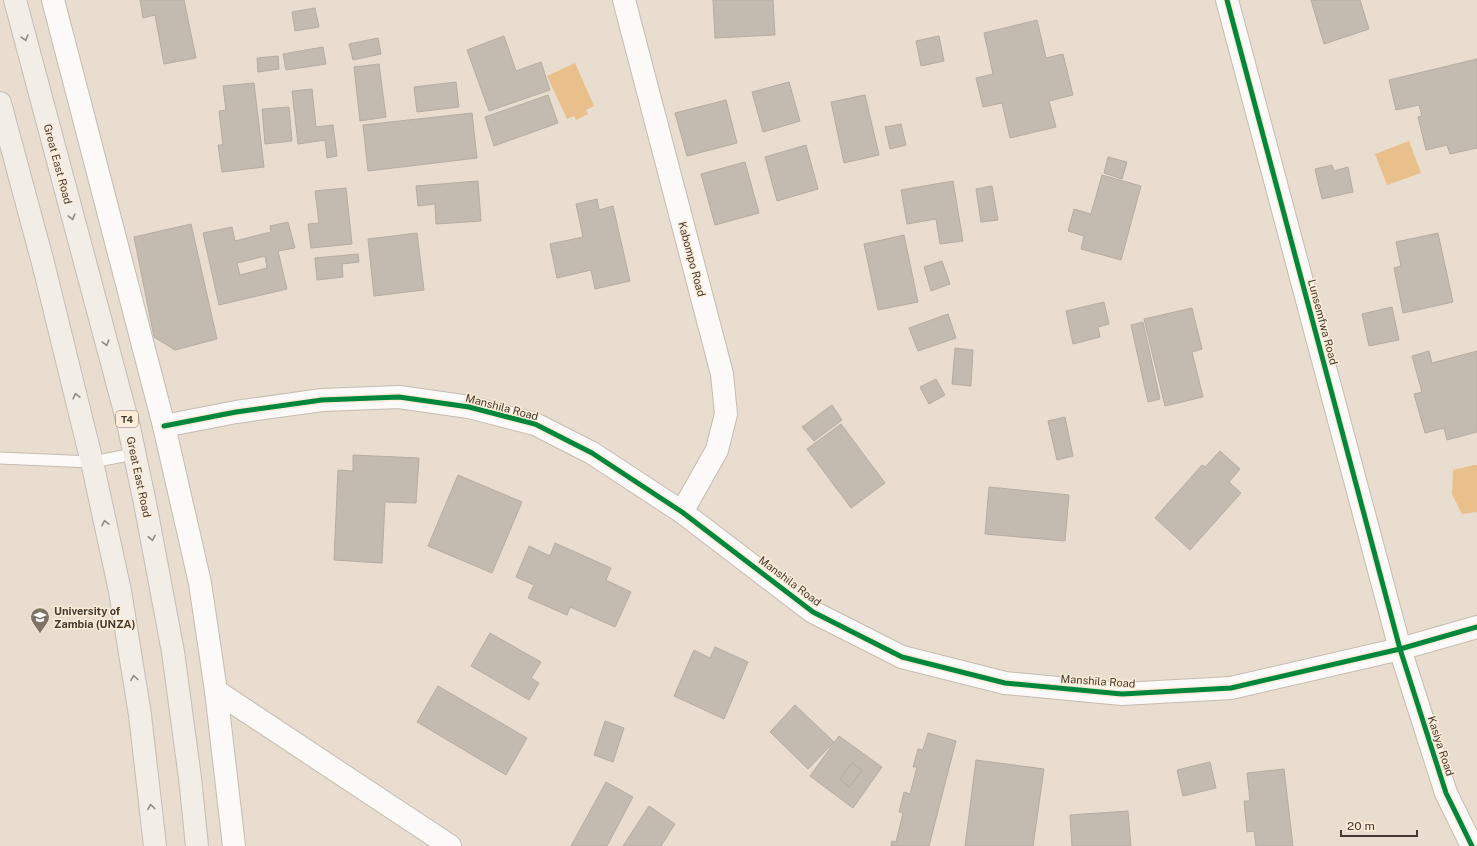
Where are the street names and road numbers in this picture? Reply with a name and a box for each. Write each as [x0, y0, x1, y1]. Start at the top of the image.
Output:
street label: Great East Road [42, 123, 74, 205]
street label: Kabompo Road [676, 220, 708, 298]
street label: Lunsemfwa Road [1306, 278, 1340, 366]
street label: Manshila Road [464, 392, 540, 422]
road number: T4 [116, 411, 138, 427]
street label: Great East Road [125, 435, 153, 519]
street label: Manshila Road [756, 554, 824, 608]
street label: Manshila Road [1060, 672, 1136, 690]
street label: Kasiya Road [1426, 715, 1456, 777]

